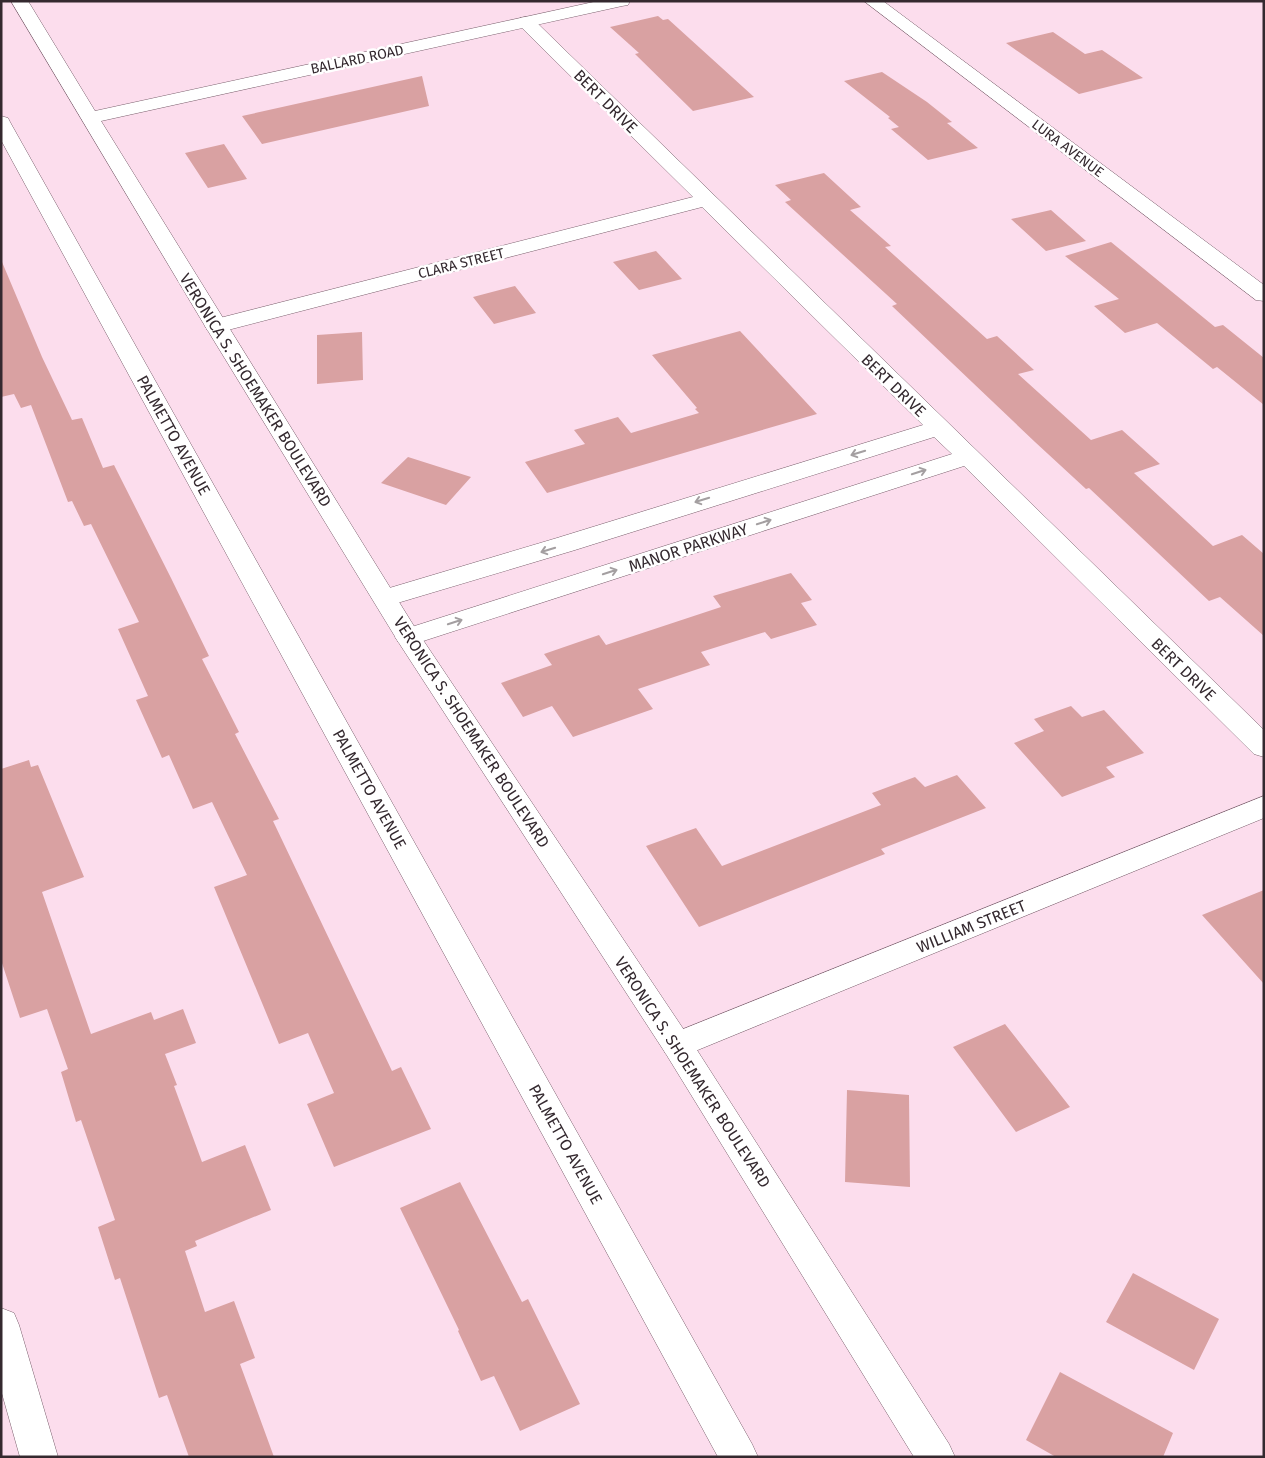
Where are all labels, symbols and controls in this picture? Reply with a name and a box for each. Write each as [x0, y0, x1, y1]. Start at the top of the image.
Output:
street label: BALLARD ROAD [309, 41, 405, 78]
street label: BERT DRIVE [570, 66, 641, 137]
street label: LURA AVENUE [1028, 116, 1107, 181]
street label: CLARA STREET [416, 244, 507, 282]
street label: VERONICA S. SHOEMAKER BOULEVARD [176, 270, 336, 510]
street label: BERT DRIVE [857, 350, 930, 421]
street label: PALMETTO AVENUE [133, 372, 214, 498]
one-way arrow [850, 448, 866, 458]
one-way arrow [910, 466, 926, 476]
one-way arrow [695, 496, 711, 506]
one-way arrow [756, 517, 772, 527]
street label: MANOR PARKWAY [626, 519, 751, 576]
one-way arrow [540, 545, 556, 555]
one-way arrow [601, 567, 617, 577]
street label: VERONICA S. SHOEMAKER BOULEVARD [390, 613, 553, 851]
one-way arrow [447, 617, 462, 626]
street label: BERT DRIVE [1147, 634, 1220, 705]
street label: PALMETTO AVENUE [329, 726, 410, 852]
street label: WILLIAM STREET [914, 896, 1029, 957]
street label: VERONICA S. SHOEMAKER BOULEVARD [611, 953, 774, 1191]
street label: PALMETTO AVENUE [525, 1081, 606, 1207]

